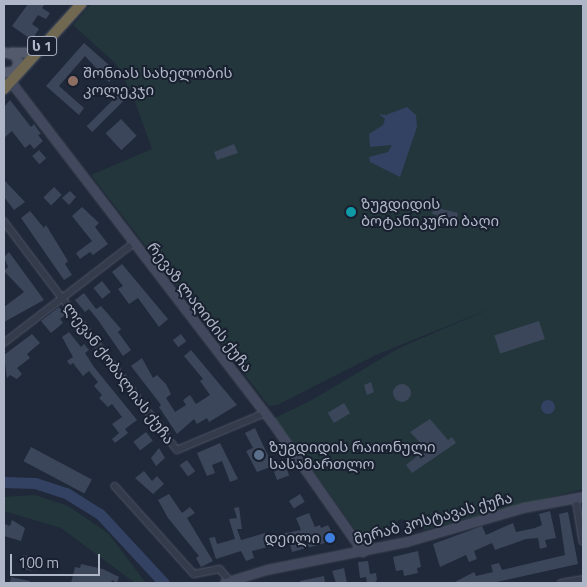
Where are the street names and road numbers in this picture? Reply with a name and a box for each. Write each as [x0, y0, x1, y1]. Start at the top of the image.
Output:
road number: ს 1 [27, 34, 57, 58]
street label: რევაზ ლაღიძის ქუჩა [144, 238, 256, 376]
street label: ლევან ქობალიას ქუჩა [60, 299, 178, 447]
street label: მერაბ კოსტავას ქუჩა [352, 488, 514, 548]

